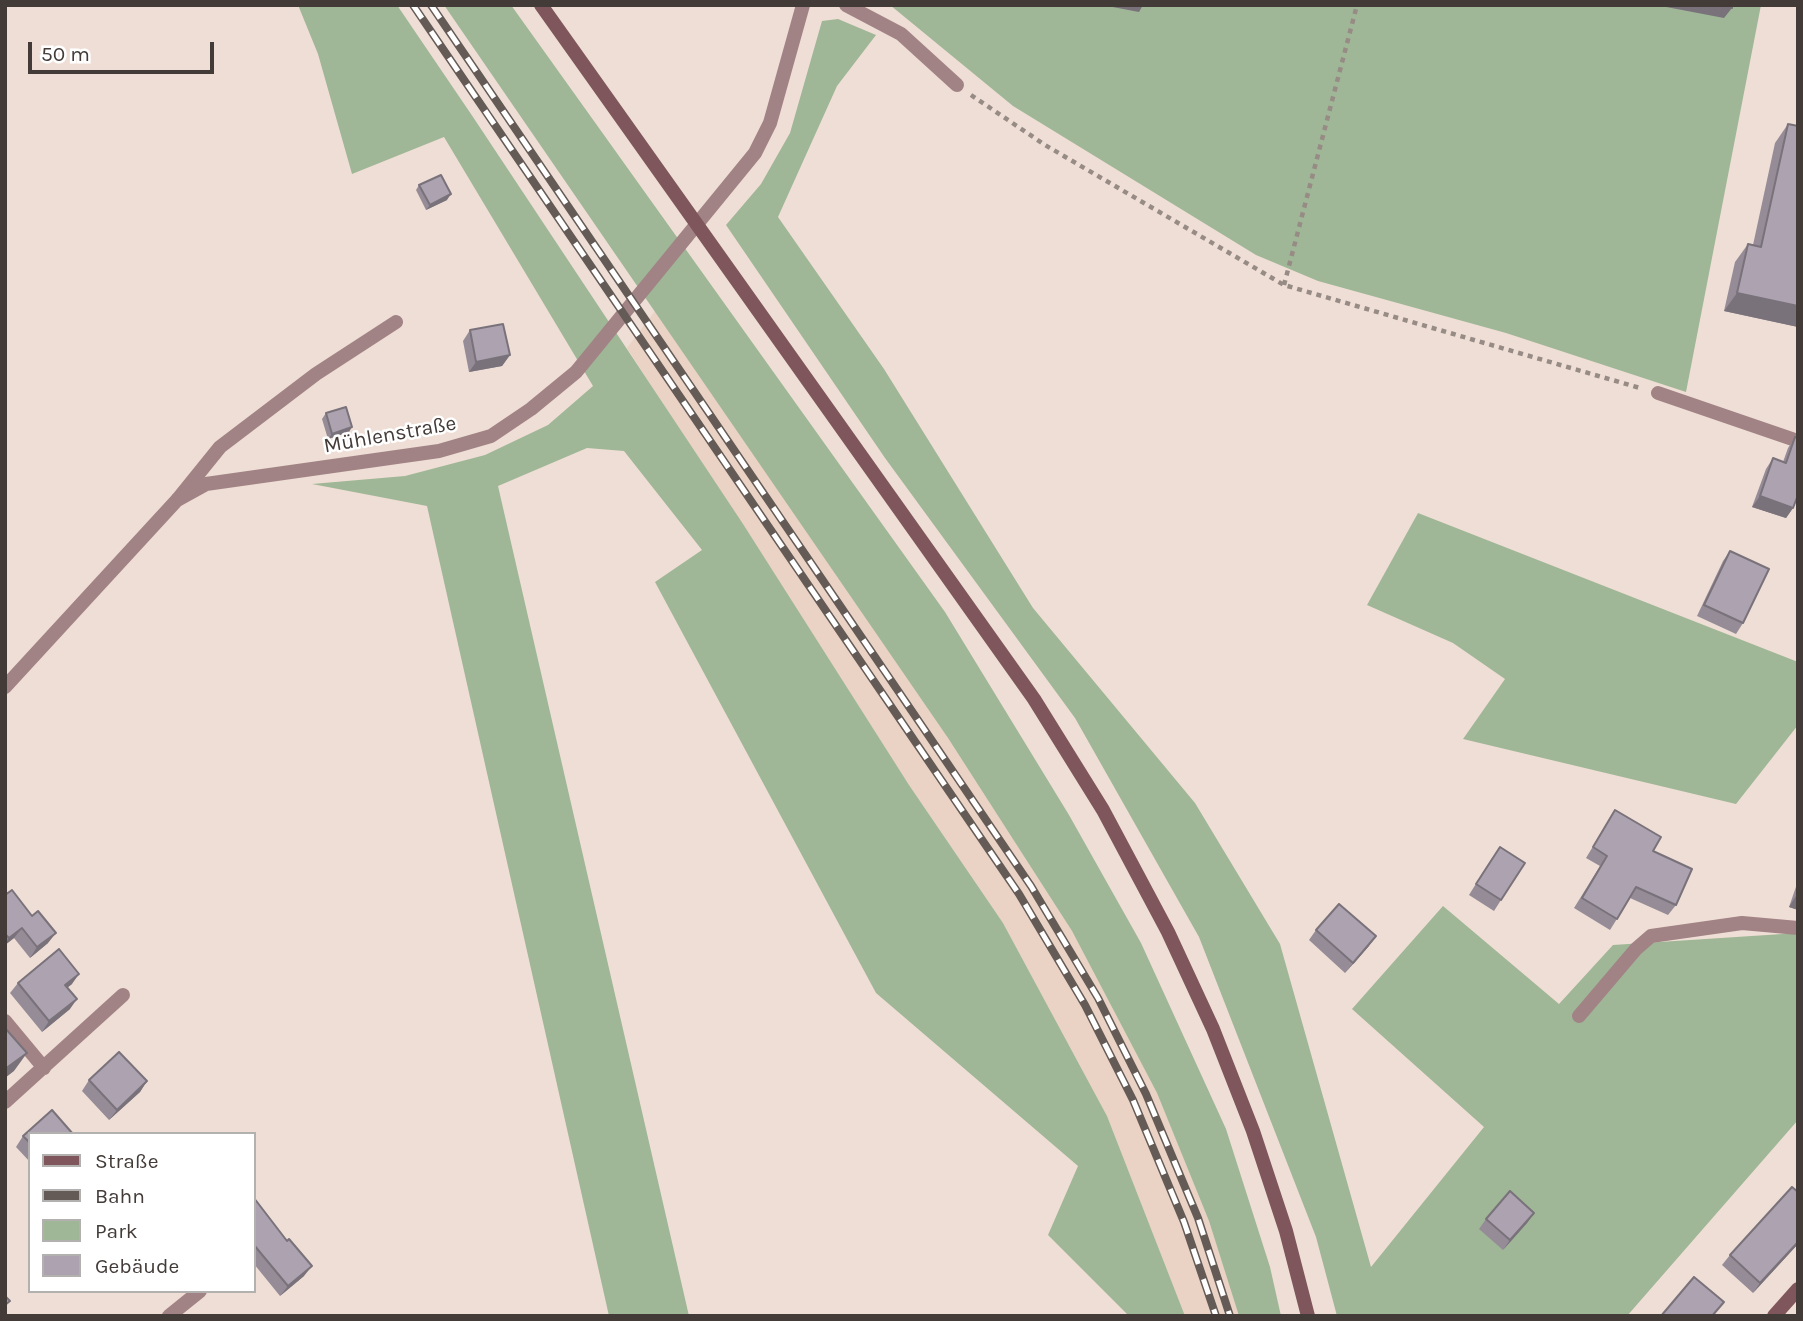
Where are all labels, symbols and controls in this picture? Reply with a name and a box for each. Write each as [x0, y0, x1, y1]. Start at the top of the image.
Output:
scale bar [32, 28, 217, 72]
text: 50 m [41, 42, 90, 66]
street label: Mühlenstraße [322, 411, 458, 459]
legend [28, 1132, 256, 1293]
text: Straße [95, 1149, 158, 1173]
text: Bahn [95, 1184, 145, 1208]
text: Park [95, 1219, 138, 1243]
text: Gebäude [95, 1254, 179, 1278]

